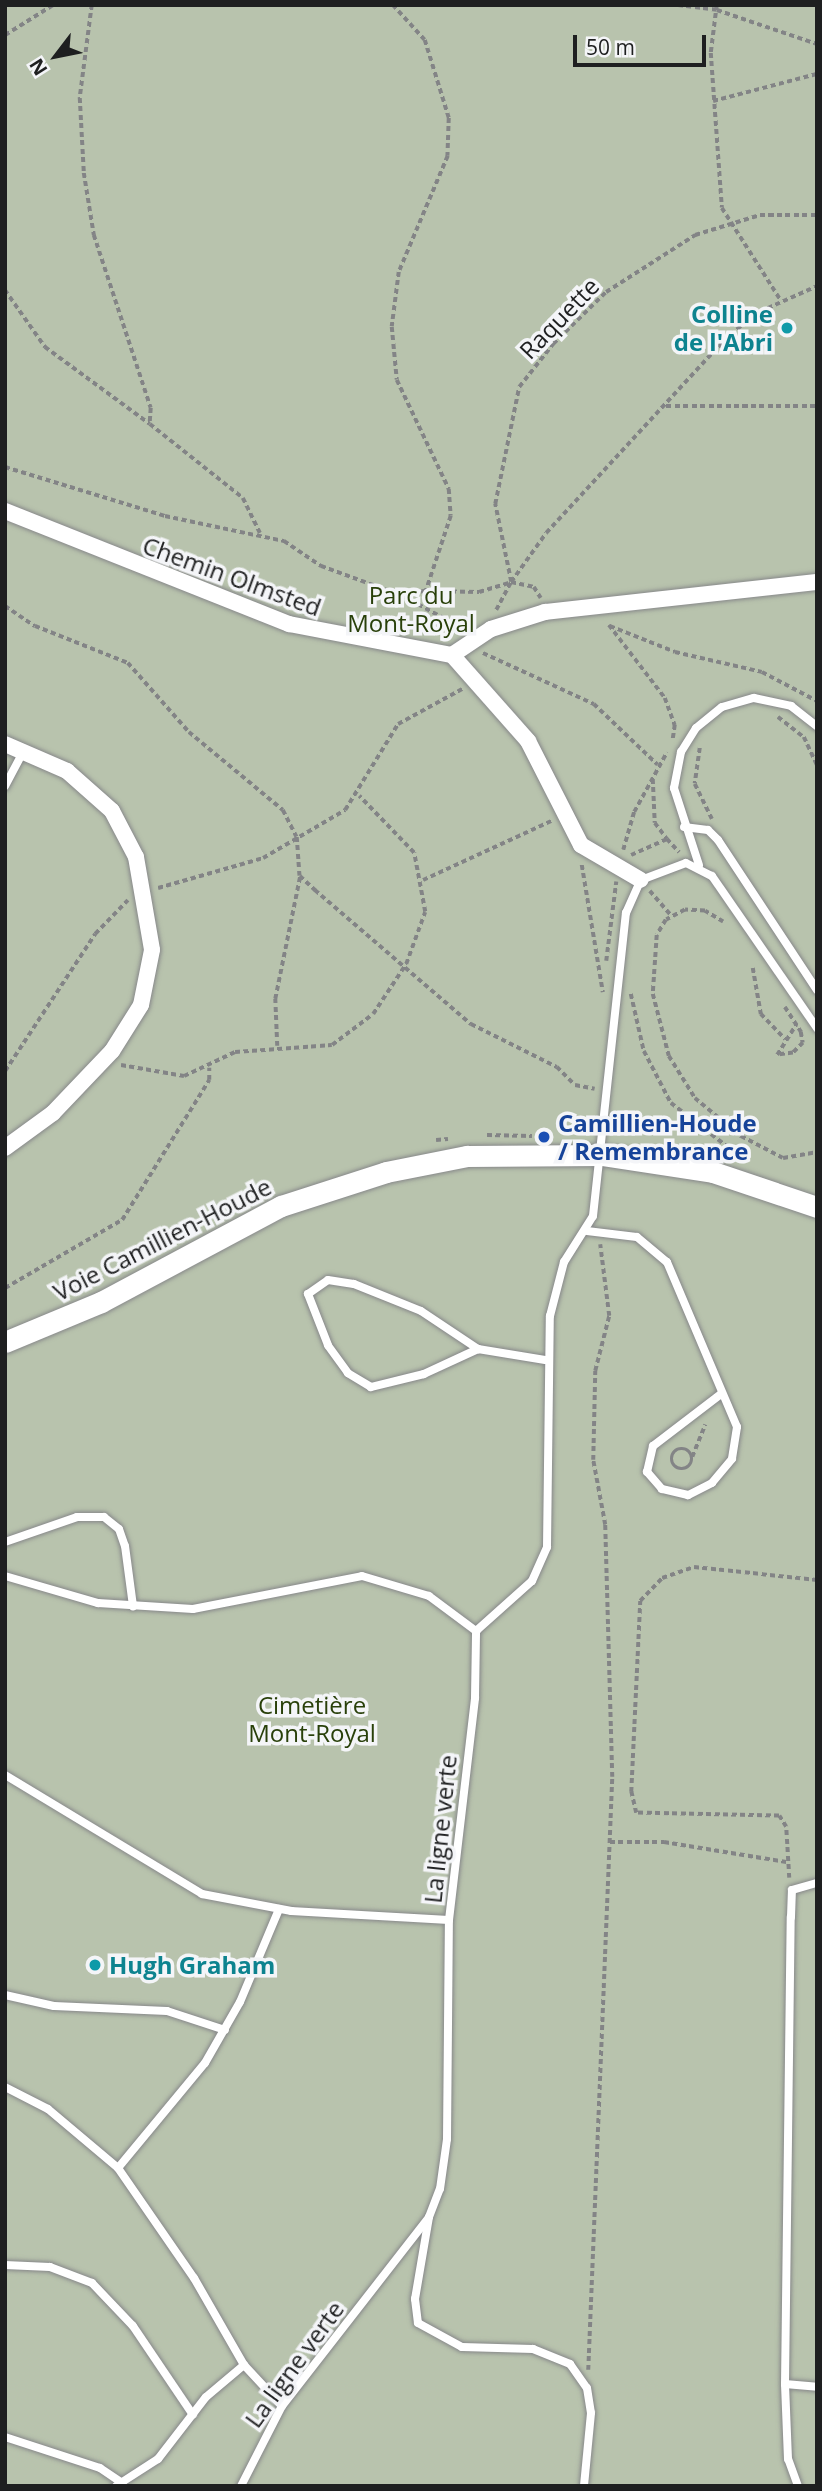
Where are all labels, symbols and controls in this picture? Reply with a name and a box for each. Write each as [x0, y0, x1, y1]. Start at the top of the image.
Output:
north arrow [21, 21, 91, 91]
scale bar [577, 21, 710, 65]
text: 50 m [586, 33, 635, 61]
text: N [23, 54, 53, 81]
street label: Raquette [513, 271, 605, 365]
place label: Colline de l'Abri [674, 300, 773, 356]
marker: Colline de l'Abri [779, 320, 795, 336]
street label: Chemin Olmsted [139, 530, 325, 622]
park label: Parc du Mont-Royal [347, 581, 475, 637]
place label: Camillien-Houde / Remembrance [558, 1109, 757, 1165]
marker: Camillien-Houde / Remembrance [536, 1129, 552, 1145]
street label: Voie Camillien-Houde [48, 1172, 276, 1306]
park label: Cimetière Mont-Royal [248, 1691, 376, 1747]
street label: La ligne verte [418, 1753, 462, 1905]
place label: Hugh Graham [109, 1951, 275, 1979]
marker: Hugh Graham [87, 1957, 103, 1973]
street label: La ligne verte [239, 2295, 349, 2433]

